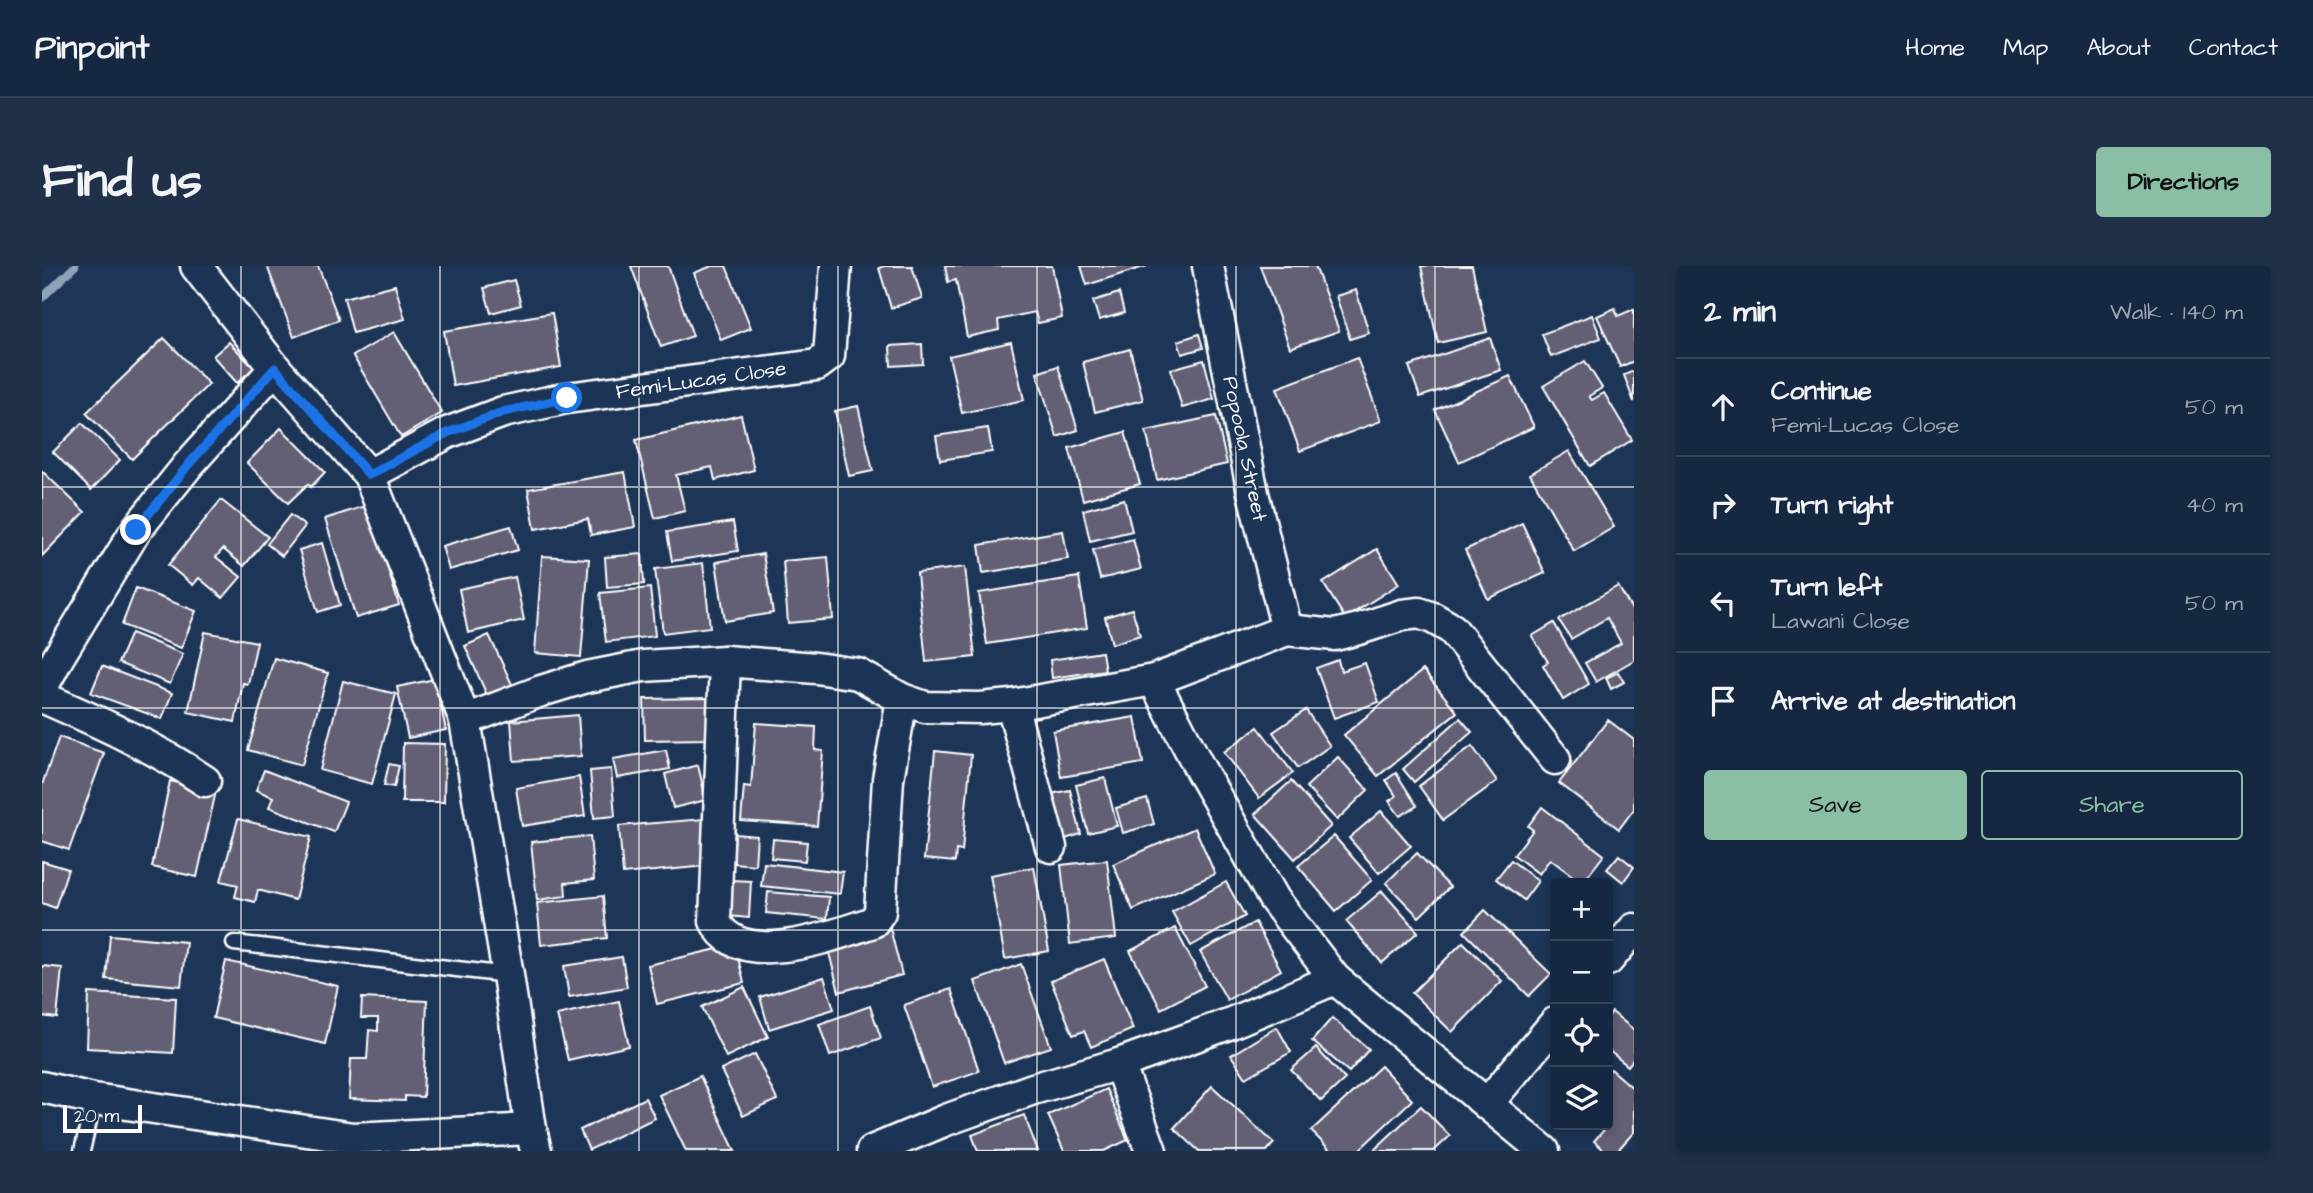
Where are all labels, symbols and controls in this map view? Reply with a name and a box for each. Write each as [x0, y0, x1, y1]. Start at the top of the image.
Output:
text: Pinpoint [35, 25, 149, 71]
text: Home [1905, 31, 1965, 65]
text: Map [2003, 31, 2048, 65]
text: About [2086, 31, 2151, 65]
text: Contact [2189, 31, 2278, 65]
button: Directions [2096, 147, 2271, 217]
text: Find us [42, 148, 202, 216]
text: 2 min [1704, 291, 1776, 333]
text: Walk · 140 m [2110, 296, 2243, 328]
street label: Femi-Lucas Close [614, 354, 788, 406]
text: Continue [1771, 373, 1872, 409]
street label: Popoola Street [1214, 374, 1275, 525]
route start [551, 382, 582, 413]
icon: ahead [1704, 388, 1742, 426]
text: 50 m [2185, 391, 2243, 423]
text: Femi-Lucas Close [1771, 409, 1959, 441]
icon: right [1704, 486, 1742, 524]
text: Turn right [1771, 487, 1893, 523]
text: 40 m [2186, 489, 2243, 521]
route end [120, 514, 151, 545]
text: Turn left [1771, 569, 1882, 605]
icon: left [1704, 584, 1742, 622]
text: 50 m [2185, 587, 2243, 619]
text: Lawani Close [1771, 605, 1910, 637]
icon: arrive [1704, 682, 1742, 720]
text: Arrive at destination [1771, 683, 2016, 719]
button: Save [1704, 770, 1967, 840]
button: Share [1981, 770, 2243, 840]
map controls [1550, 878, 1613, 1130]
button: + [1550, 878, 1613, 941]
button: − [1550, 941, 1613, 1004]
button: locate [1550, 1004, 1613, 1067]
button: layers [1550, 1067, 1613, 1130]
scale bar [63, 1102, 142, 1134]
text: 20 m [74, 1103, 119, 1130]

